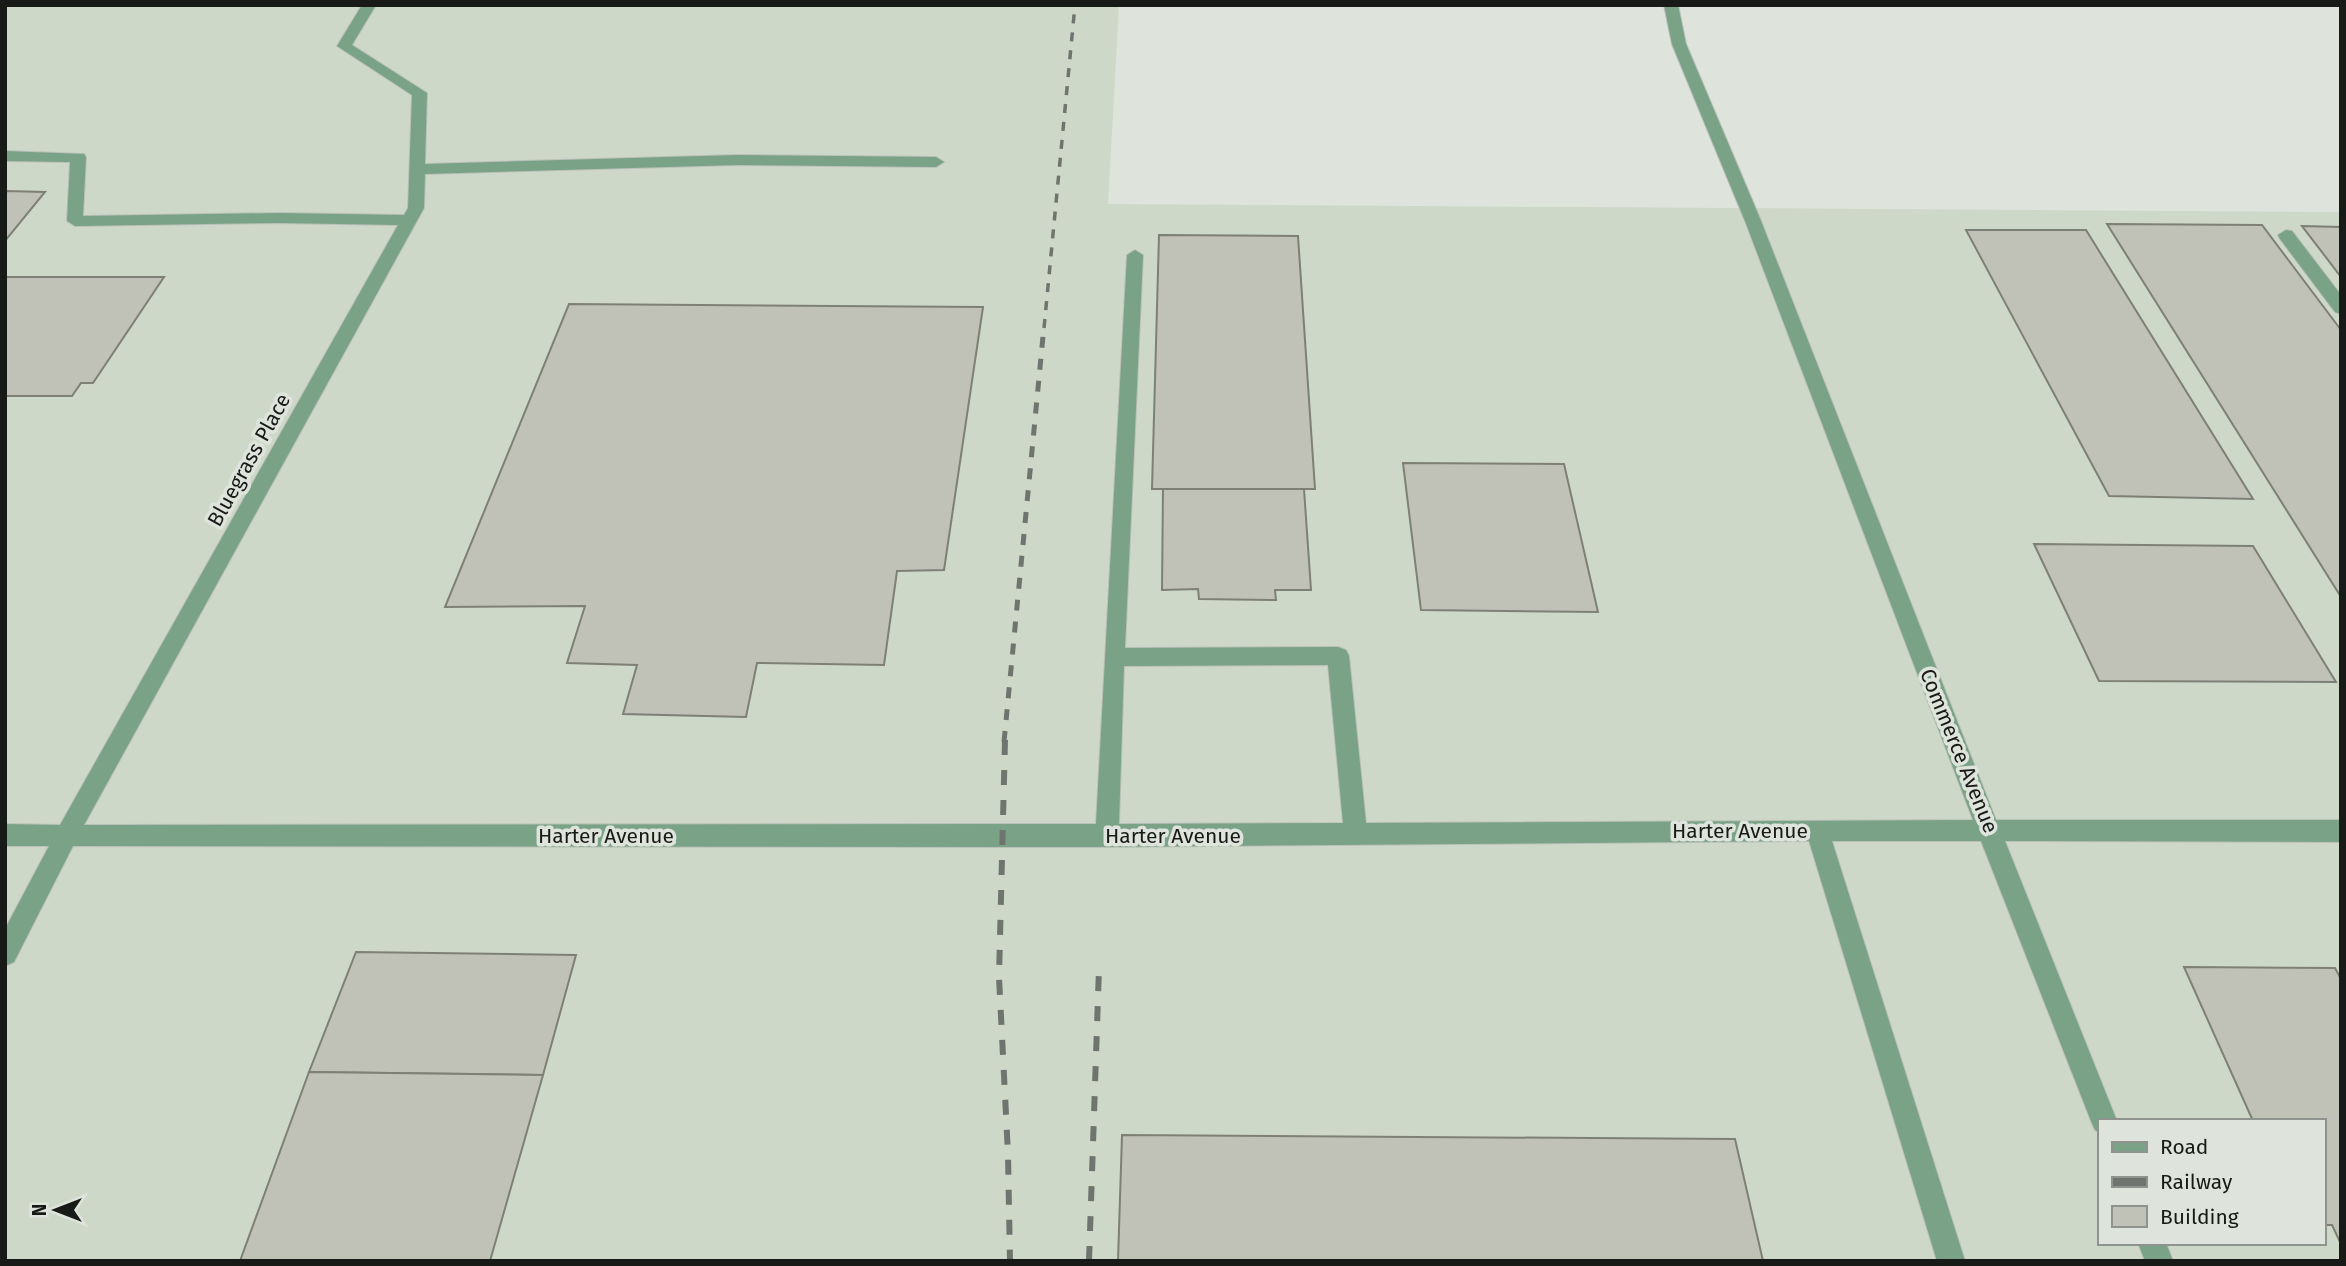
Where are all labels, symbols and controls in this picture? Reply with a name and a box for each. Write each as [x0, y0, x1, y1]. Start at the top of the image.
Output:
street label: Bluegrass Place [202, 389, 296, 531]
street label: Commerce Avenue [1914, 665, 2004, 837]
street label: Harter Avenue [1672, 818, 1808, 844]
street label: Harter Avenue [538, 823, 674, 849]
street label: Harter Avenue [1105, 823, 1241, 849]
legend [2098, 1119, 2325, 1245]
text: Road [2160, 1134, 2208, 1160]
text: Railway [2160, 1169, 2233, 1195]
north arrow [21, 1175, 91, 1245]
text: N [28, 1204, 51, 1216]
text: Building [2160, 1204, 2239, 1230]

